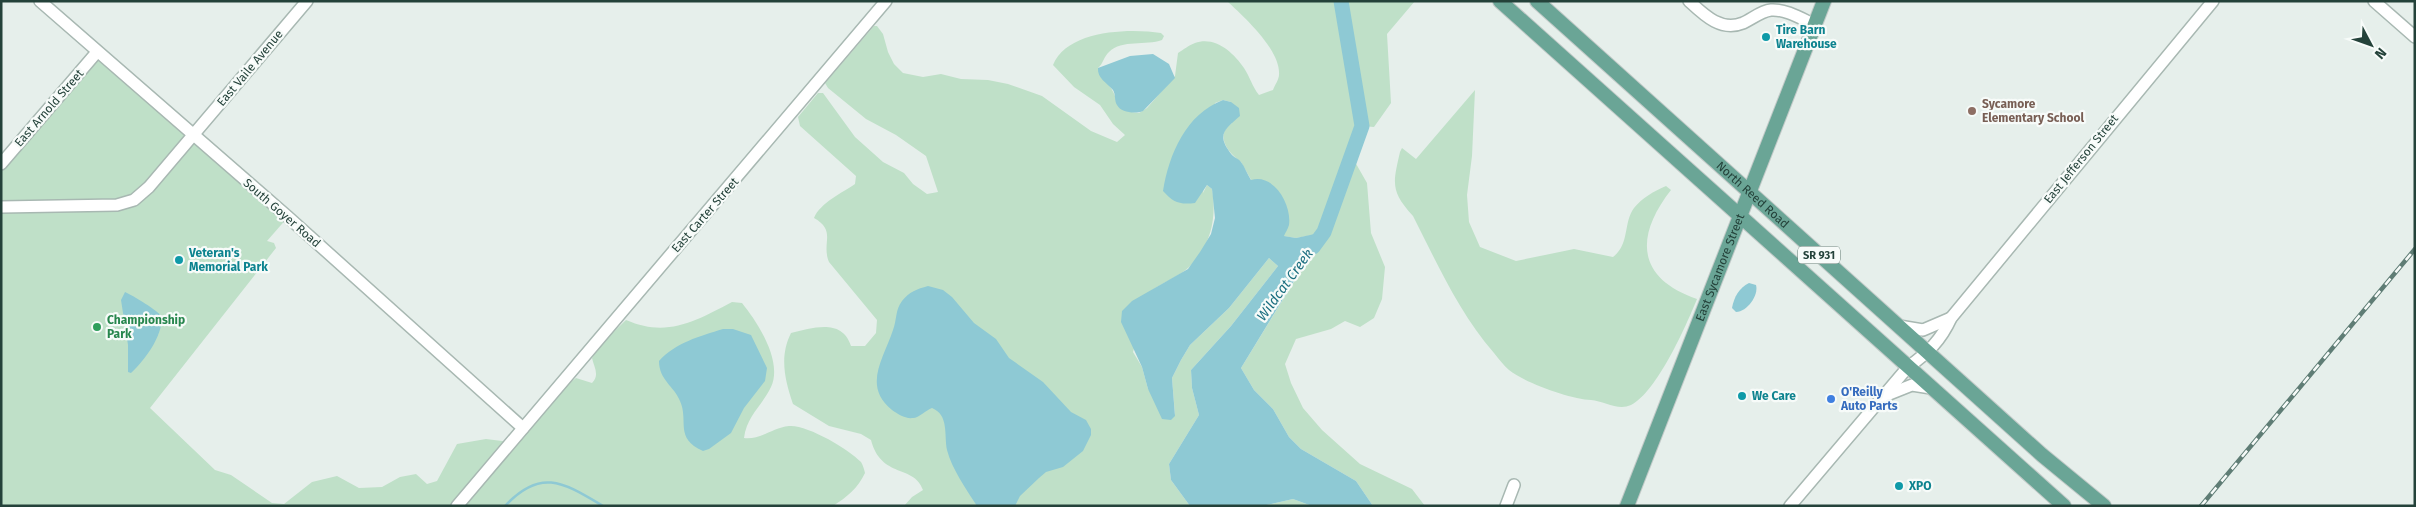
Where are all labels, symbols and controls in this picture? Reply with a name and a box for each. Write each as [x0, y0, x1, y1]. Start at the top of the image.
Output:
north arrow [2346, 20, 2396, 70]
place label: Tire Barn Warehouse [1776, 23, 1837, 51]
street label: East Vaile Avenue [214, 27, 286, 109]
marker: Tire Barn Warehouse [1760, 31, 1772, 43]
text: N [2371, 44, 2390, 62]
street label: East Arnold Street [12, 66, 87, 149]
place label: Sycamore Elementary School [1982, 97, 2085, 125]
marker: Sycamore Elementary School [1966, 105, 1978, 117]
street label: East Jefferson Street [2041, 111, 2122, 206]
street label: North Reed Road [1714, 159, 1792, 231]
street label: East Carter Street [669, 174, 742, 255]
street label: South Goyer Road [241, 176, 323, 250]
street label: East Sycamore Street [1693, 211, 1748, 323]
water label: Wildcat Creek [1253, 245, 1317, 324]
place label: Veteran's Memorial Park [188, 246, 268, 274]
road number: SR 931 [1798, 246, 1840, 264]
marker: Veteran's Memorial Park [173, 254, 185, 266]
place label: Championship Park [107, 313, 185, 341]
marker: Championship Park [91, 321, 103, 333]
place label: O'Reilly Auto Parts [1840, 385, 1898, 413]
place label: We Care [1752, 389, 1796, 403]
marker: We Care [1736, 390, 1748, 402]
marker: O'Reilly Auto Parts [1825, 393, 1837, 405]
place label: XPO [1908, 479, 1931, 493]
marker: XPO [1893, 480, 1905, 492]

